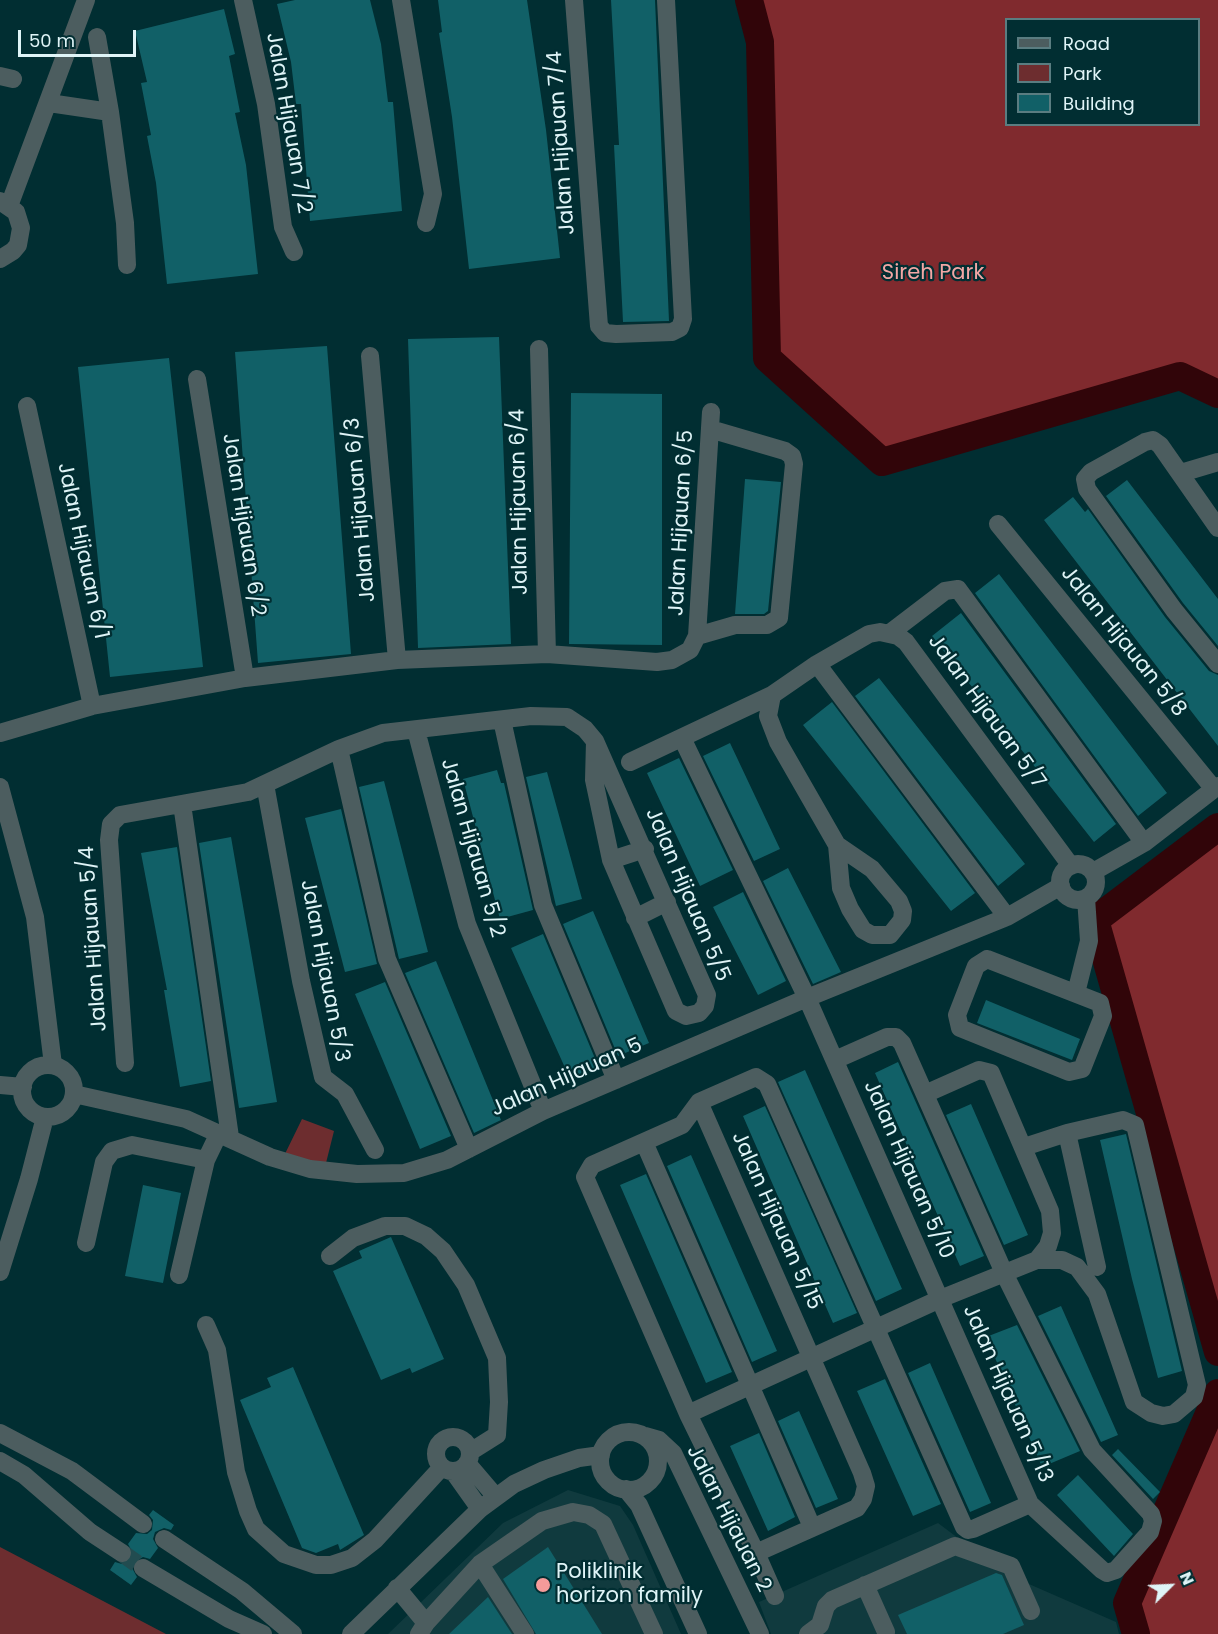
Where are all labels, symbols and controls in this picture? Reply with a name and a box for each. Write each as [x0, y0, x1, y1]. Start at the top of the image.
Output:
scale bar [21, 18, 140, 56]
legend [1005, 18, 1200, 126]
text: 50 m [29, 28, 75, 53]
street label: Jalan Hijauan 7/2 [260, 31, 316, 215]
text: Road [1063, 31, 1110, 56]
street label: Jalan Hijauan 7/4 [543, 50, 581, 236]
text: Park [1063, 61, 1102, 86]
text: Building [1063, 91, 1135, 116]
park label: Sireh Park [882, 261, 984, 287]
street label: Jalan Hijauan 6/4 [506, 409, 534, 595]
street label: Jalan Hijauan 6/3 [340, 417, 382, 603]
street label: Jalan Hijauan 6/5 [665, 429, 699, 617]
street label: Jalan Hijauan 6/2 [216, 432, 270, 618]
street label: Jalan Hijauan 6/1 [51, 461, 113, 641]
street label: Jalan Hijauan 5/8 [1055, 562, 1191, 722]
street label: Jalan Hijauan 5/7 [922, 630, 1050, 794]
street label: Jalan Hijauan 5/2 [434, 756, 510, 940]
street label: Jalan Hijauan 5/5 [639, 805, 735, 985]
street label: Jalan Hijauan 5/4 [75, 845, 113, 1033]
street label: Jalan Hijauan 5/3 [294, 878, 354, 1064]
street label: Jalan Hijauan 5 [488, 1033, 646, 1123]
street label: Jalan Hijauan 5/10 [857, 1077, 959, 1263]
street label: Jalan Hijauan 5/15 [725, 1128, 827, 1314]
street label: Jalan Hijauan 5/13 [956, 1301, 1058, 1487]
street label: Jalan Hijauan 2 [680, 1441, 776, 1597]
north arrow [1140, 1556, 1200, 1616]
place label: Poliklinik horizon family [556, 1560, 703, 1610]
text: N [1174, 1568, 1200, 1589]
marker: Poliklinik horizon family [534, 1576, 552, 1594]

